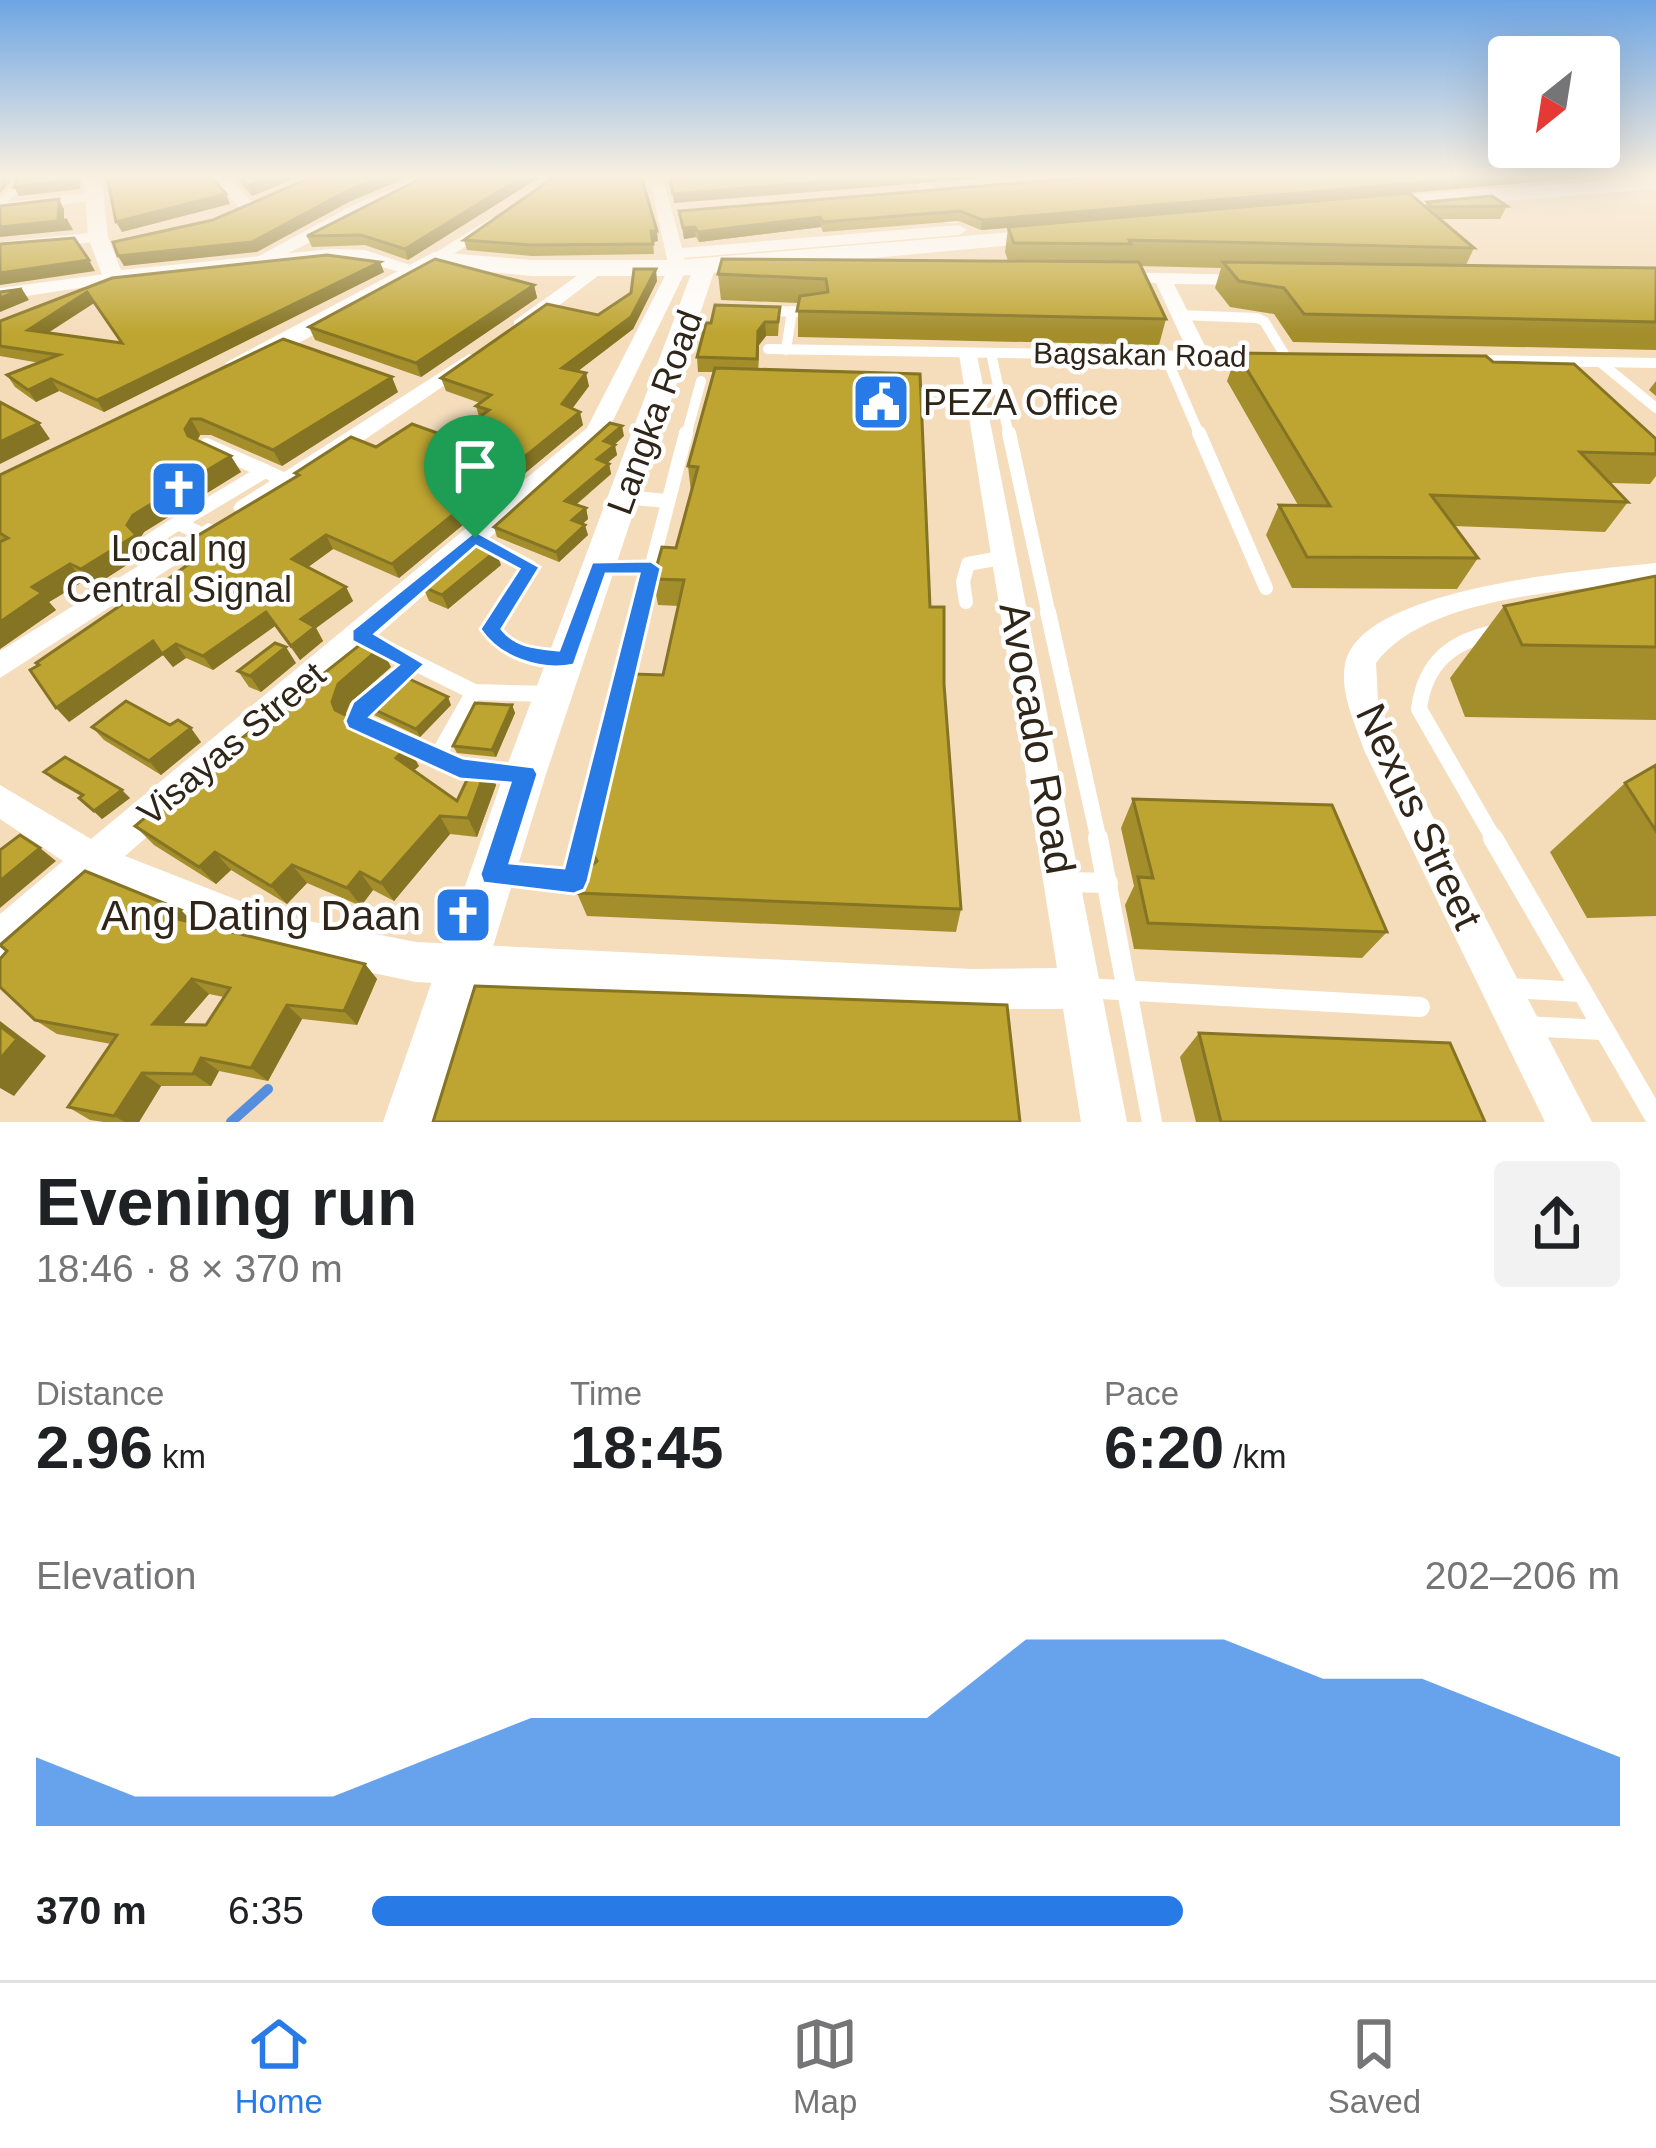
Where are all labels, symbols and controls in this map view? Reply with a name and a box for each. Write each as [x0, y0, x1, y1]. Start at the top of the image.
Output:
north arrow [1488, 36, 1620, 168]
map controls [1488, 36, 1620, 168]
street label: Langka Road [599, 305, 710, 520]
street label: Bagsakan Road [1033, 336, 1247, 373]
public building icon: PEZA Office [850, 371, 912, 433]
place label: PEZA Office [923, 382, 1118, 423]
pin [424, 415, 526, 538]
icon: arrive [442, 433, 508, 499]
church icon: Local ng Central Signal [148, 458, 210, 520]
place label: Local ng Central Signal [66, 528, 292, 610]
street label: Avocado Road [991, 599, 1085, 877]
street label: Visayas Street [129, 653, 333, 833]
street label: Nexus Street [1347, 696, 1492, 936]
church icon: Ang Dating Daan [432, 884, 494, 946]
place label: Ang Dating Daan [101, 892, 421, 939]
button: share [1494, 1161, 1620, 1287]
text: Evening run [36, 1165, 417, 1239]
text: 18:46 · 8 × 370 m [36, 1247, 343, 1290]
text: Distance [36, 1375, 164, 1412]
text: Time [570, 1375, 642, 1412]
text: Pace [1104, 1375, 1179, 1412]
text: 2.96 [36, 1414, 153, 1481]
text: 18:45 [570, 1414, 723, 1481]
text: 6:20 [1104, 1414, 1224, 1481]
text: km [153, 1438, 206, 1475]
text: /km [1224, 1438, 1286, 1475]
text: Elevation [36, 1554, 196, 1597]
text: 202–206 m [1425, 1554, 1620, 1597]
text: 370 m [36, 1889, 147, 1932]
text: 6:35 [228, 1889, 304, 1932]
tab: Home [235, 2011, 323, 2121]
tab: Map [792, 2011, 858, 2121]
tab: Saved [1328, 2011, 1421, 2121]

